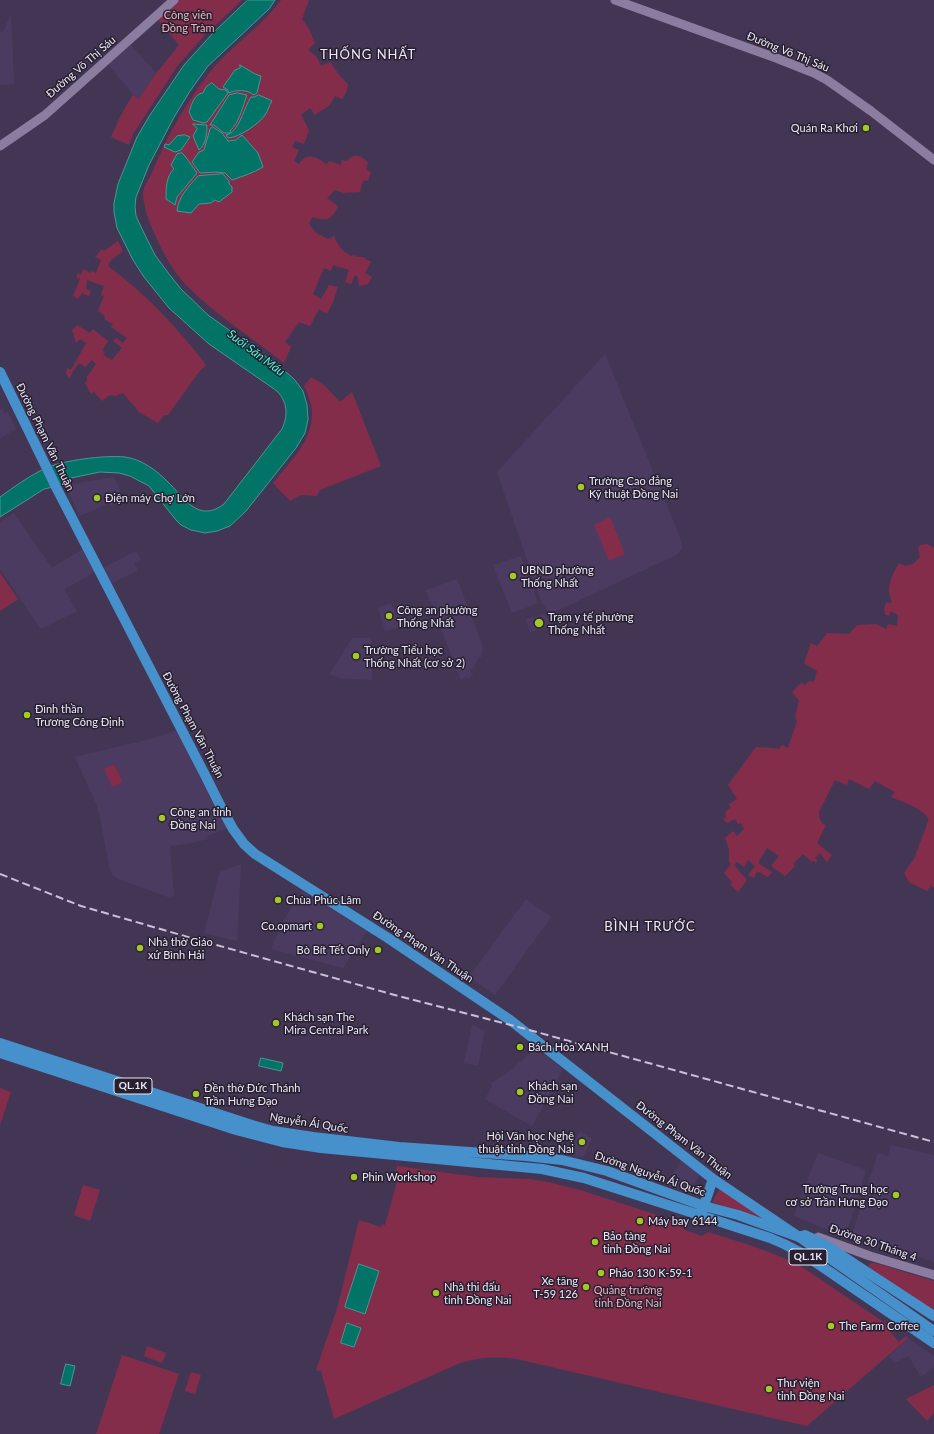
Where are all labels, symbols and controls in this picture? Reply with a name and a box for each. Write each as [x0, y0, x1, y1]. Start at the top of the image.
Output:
park label: Công viên Đồng Tràm [161, 8, 215, 34]
street label: Đường Võ Thị Sáu [745, 29, 831, 75]
street label: Đường Võ Thị Sáu [44, 33, 118, 101]
district label: THỐNG NHẤT [320, 47, 416, 63]
place label: Quán Ra Khơi [791, 121, 858, 135]
marker: Quán Ra Khơi [861, 123, 871, 133]
water label: Suối Săn Máu [224, 327, 288, 379]
street label: Đường Phạm Văn Thuận [13, 381, 77, 493]
place label: Trường Cao đẳng Kỹ thuật Đồng Nai [589, 474, 678, 500]
marker: Trường Cao đẳng Kỹ thuật Đồng Nai [576, 482, 586, 492]
place label: Điện máy Chợ Lớn [105, 491, 195, 505]
marker: Điện máy Chợ Lớn [92, 493, 102, 503]
place label: UBND phường Thống Nhất [521, 563, 594, 589]
marker: UBND phường Thống Nhất [508, 571, 518, 581]
place label: Công an phường Thống Nhất [397, 603, 477, 629]
place label: Trạm y tế phường Thống Nhất [548, 610, 633, 636]
marker: Công an phường Thống Nhất [384, 611, 394, 621]
marker: Trạm y tế phường Thống Nhất [533, 617, 545, 629]
place label: Trường Tiểu học Thống Nhất (cơ sở 2) [364, 643, 465, 669]
marker: Trường Tiểu học Thống Nhất (cơ sở 2) [351, 651, 361, 661]
street label: Đường Phạm Văn Thuận [159, 670, 227, 780]
place label: Đình thần Trương Công Định [35, 702, 124, 728]
marker: Đình thần Trương Công Định [22, 710, 32, 720]
place label: Công an tỉnh Đồng Nai [170, 805, 231, 831]
marker: Công an tỉnh Đồng Nai [157, 813, 167, 823]
place label: Chùa Phúc Lâm [286, 893, 361, 907]
marker: Chùa Phúc Lâm [273, 895, 283, 905]
street label: Đường Phạm Văn Thuận [370, 908, 476, 986]
place label: Co.opmart [261, 919, 312, 933]
district label: BÌNH TRƯỚC [604, 919, 696, 935]
marker: Co.opmart [315, 921, 325, 931]
place label: Nhà thờ Giáo xứ Bình Hải [148, 935, 213, 961]
marker: Nhà thờ Giáo xứ Bình Hải [135, 943, 145, 953]
place label: Bò Bít Tết Only [297, 943, 370, 957]
marker: Bò Bít Tết Only [373, 945, 383, 955]
place label: Khách sạn The Mira Central Park [284, 1010, 368, 1036]
marker: Khách sạn The Mira Central Park [271, 1018, 281, 1028]
place label: Bách Hóa XANH [528, 1040, 609, 1054]
marker: Bách Hóa XANH [515, 1042, 525, 1052]
road number: QL.1K [114, 1078, 152, 1094]
place label: Khách sạn Đồng Nai [528, 1079, 577, 1105]
place label: Đền thờ Đức Thánh Trần Hưng Đạo [204, 1081, 300, 1107]
marker: Khách sạn Đồng Nai [515, 1087, 525, 1097]
marker: Đền thờ Đức Thánh Trần Hưng Đạo [191, 1089, 201, 1099]
street label: Đường Phạm Văn Thuận [633, 1098, 735, 1182]
street label: Nguyễn Ái Quốc [269, 1110, 349, 1136]
place label: Hội Văn học Nghệ thuật tỉnh Đồng Nai [478, 1129, 574, 1155]
marker: Hội Văn học Nghệ thuật tỉnh Đồng Nai [577, 1137, 587, 1147]
street label: Đường Nguyễn Ái Quốc [593, 1149, 707, 1199]
place label: Phin Workshop [362, 1170, 436, 1184]
marker: Phin Workshop [349, 1172, 359, 1182]
place label: Trường Trung học cơ sở Trần Hưng Đạo [785, 1182, 888, 1208]
marker: Trường Trung học cơ sở Trần Hưng Đạo [891, 1190, 901, 1200]
place label: Máy bay 6144 [648, 1214, 717, 1228]
marker: Máy bay 6144 [635, 1216, 645, 1226]
street label: Đường 30 Tháng 4 [828, 1222, 918, 1264]
place label: Bảo tàng tỉnh Đồng Nai [603, 1229, 670, 1255]
marker: Bảo tàng tỉnh Đồng Nai [590, 1237, 600, 1247]
road number: QL.1K [789, 1249, 827, 1265]
place label: Pháo 130 K-59-1 [609, 1266, 692, 1280]
marker: Pháo 130 K-59-1 [596, 1268, 606, 1278]
place label: Xe tăng T-59 126 [533, 1274, 578, 1300]
place label: Nhà thi đấu tỉnh Đồng Nai [444, 1280, 511, 1306]
marker: Xe tăng T-59 126 [581, 1282, 591, 1292]
park label: Quảng trường tỉnh Đồng Nai [594, 1283, 662, 1309]
marker: Nhà thi đấu tỉnh Đồng Nai [431, 1288, 441, 1298]
place label: The Farm Coffee [839, 1319, 919, 1333]
marker: The Farm Coffee [826, 1321, 836, 1331]
place label: Thư viện tỉnh Đồng Nai [777, 1376, 844, 1402]
marker: Thư viện tỉnh Đồng Nai [764, 1384, 774, 1394]

